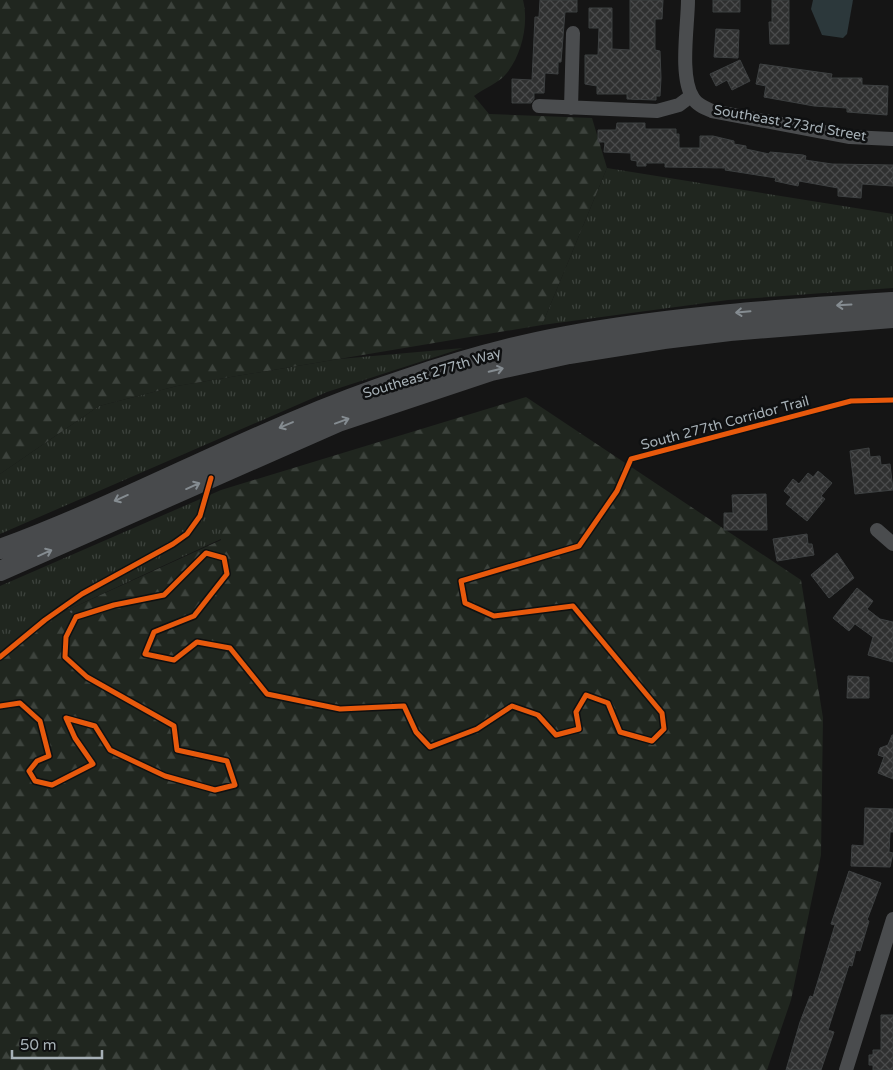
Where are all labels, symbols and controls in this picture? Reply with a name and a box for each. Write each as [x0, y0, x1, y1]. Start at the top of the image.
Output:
street label: Southeast 273rd Street [712, 101, 868, 145]
one-way arrow [837, 301, 853, 310]
one-way arrow [735, 307, 751, 317]
street label: Southeast 277th Way [361, 344, 504, 402]
one-way arrow [488, 365, 504, 374]
street label: South 277th Corridor Trail [639, 392, 811, 454]
one-way arrow [334, 416, 349, 425]
one-way arrow [279, 421, 294, 431]
one-way arrow [185, 481, 200, 491]
one-way arrow [114, 494, 129, 504]
one-way arrow [37, 547, 52, 557]
scale bar [12, 1028, 102, 1060]
text: 50 m [20, 1036, 57, 1054]

